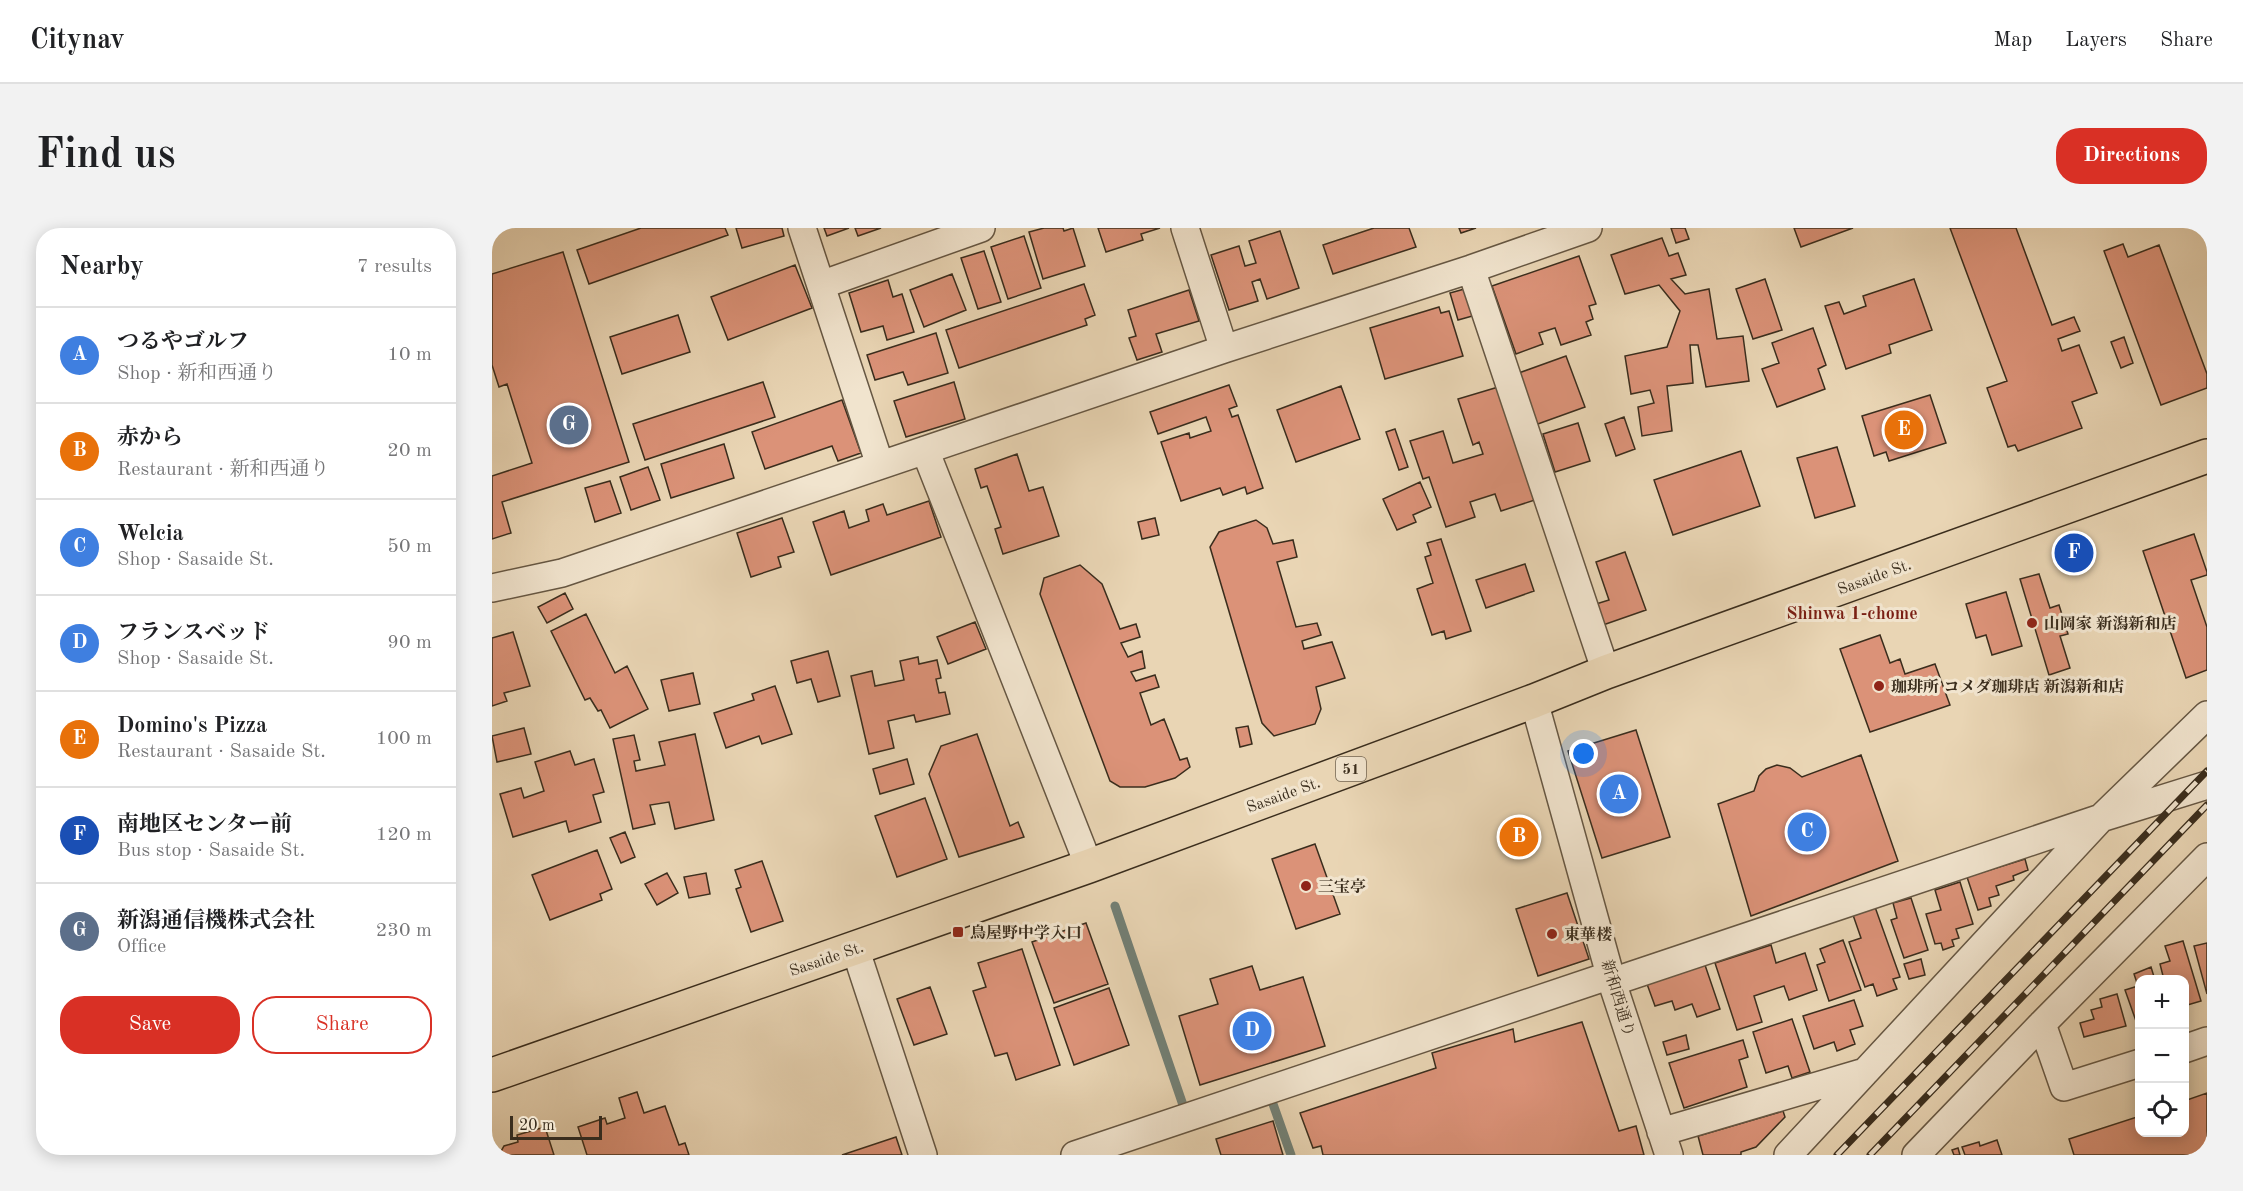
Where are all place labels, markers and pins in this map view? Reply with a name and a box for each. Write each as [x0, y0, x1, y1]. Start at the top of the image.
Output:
pin: G [550, 402, 589, 448]
pin: E [1884, 408, 1924, 452]
pin: F [2054, 530, 2094, 576]
place label: 山岡家 新潟新和店 [2044, 615, 2176, 633]
marker: 山岡家 新潟新和店 [2025, 616, 2039, 630]
place label: 珈琲所 コメダ珈琲店 新潟新和店 [1891, 678, 2124, 696]
marker: 珈琲所 コメダ珈琲店 新潟新和店 [1872, 679, 1886, 693]
pin: A [1600, 772, 1638, 816]
pin: C [1788, 810, 1826, 854]
pin: B [1500, 814, 1538, 860]
place label: 三宝亭 [1318, 878, 1366, 896]
marker: 三宝亭 [1299, 879, 1313, 893]
place label: 鳥屋野中学入口 [970, 924, 1082, 942]
marker: 鳥屋野中学入口 [951, 925, 965, 939]
place label: 東華楼 [1564, 926, 1612, 944]
marker: 東華楼 [1545, 927, 1559, 941]
pin: D [1232, 1008, 1272, 1054]

